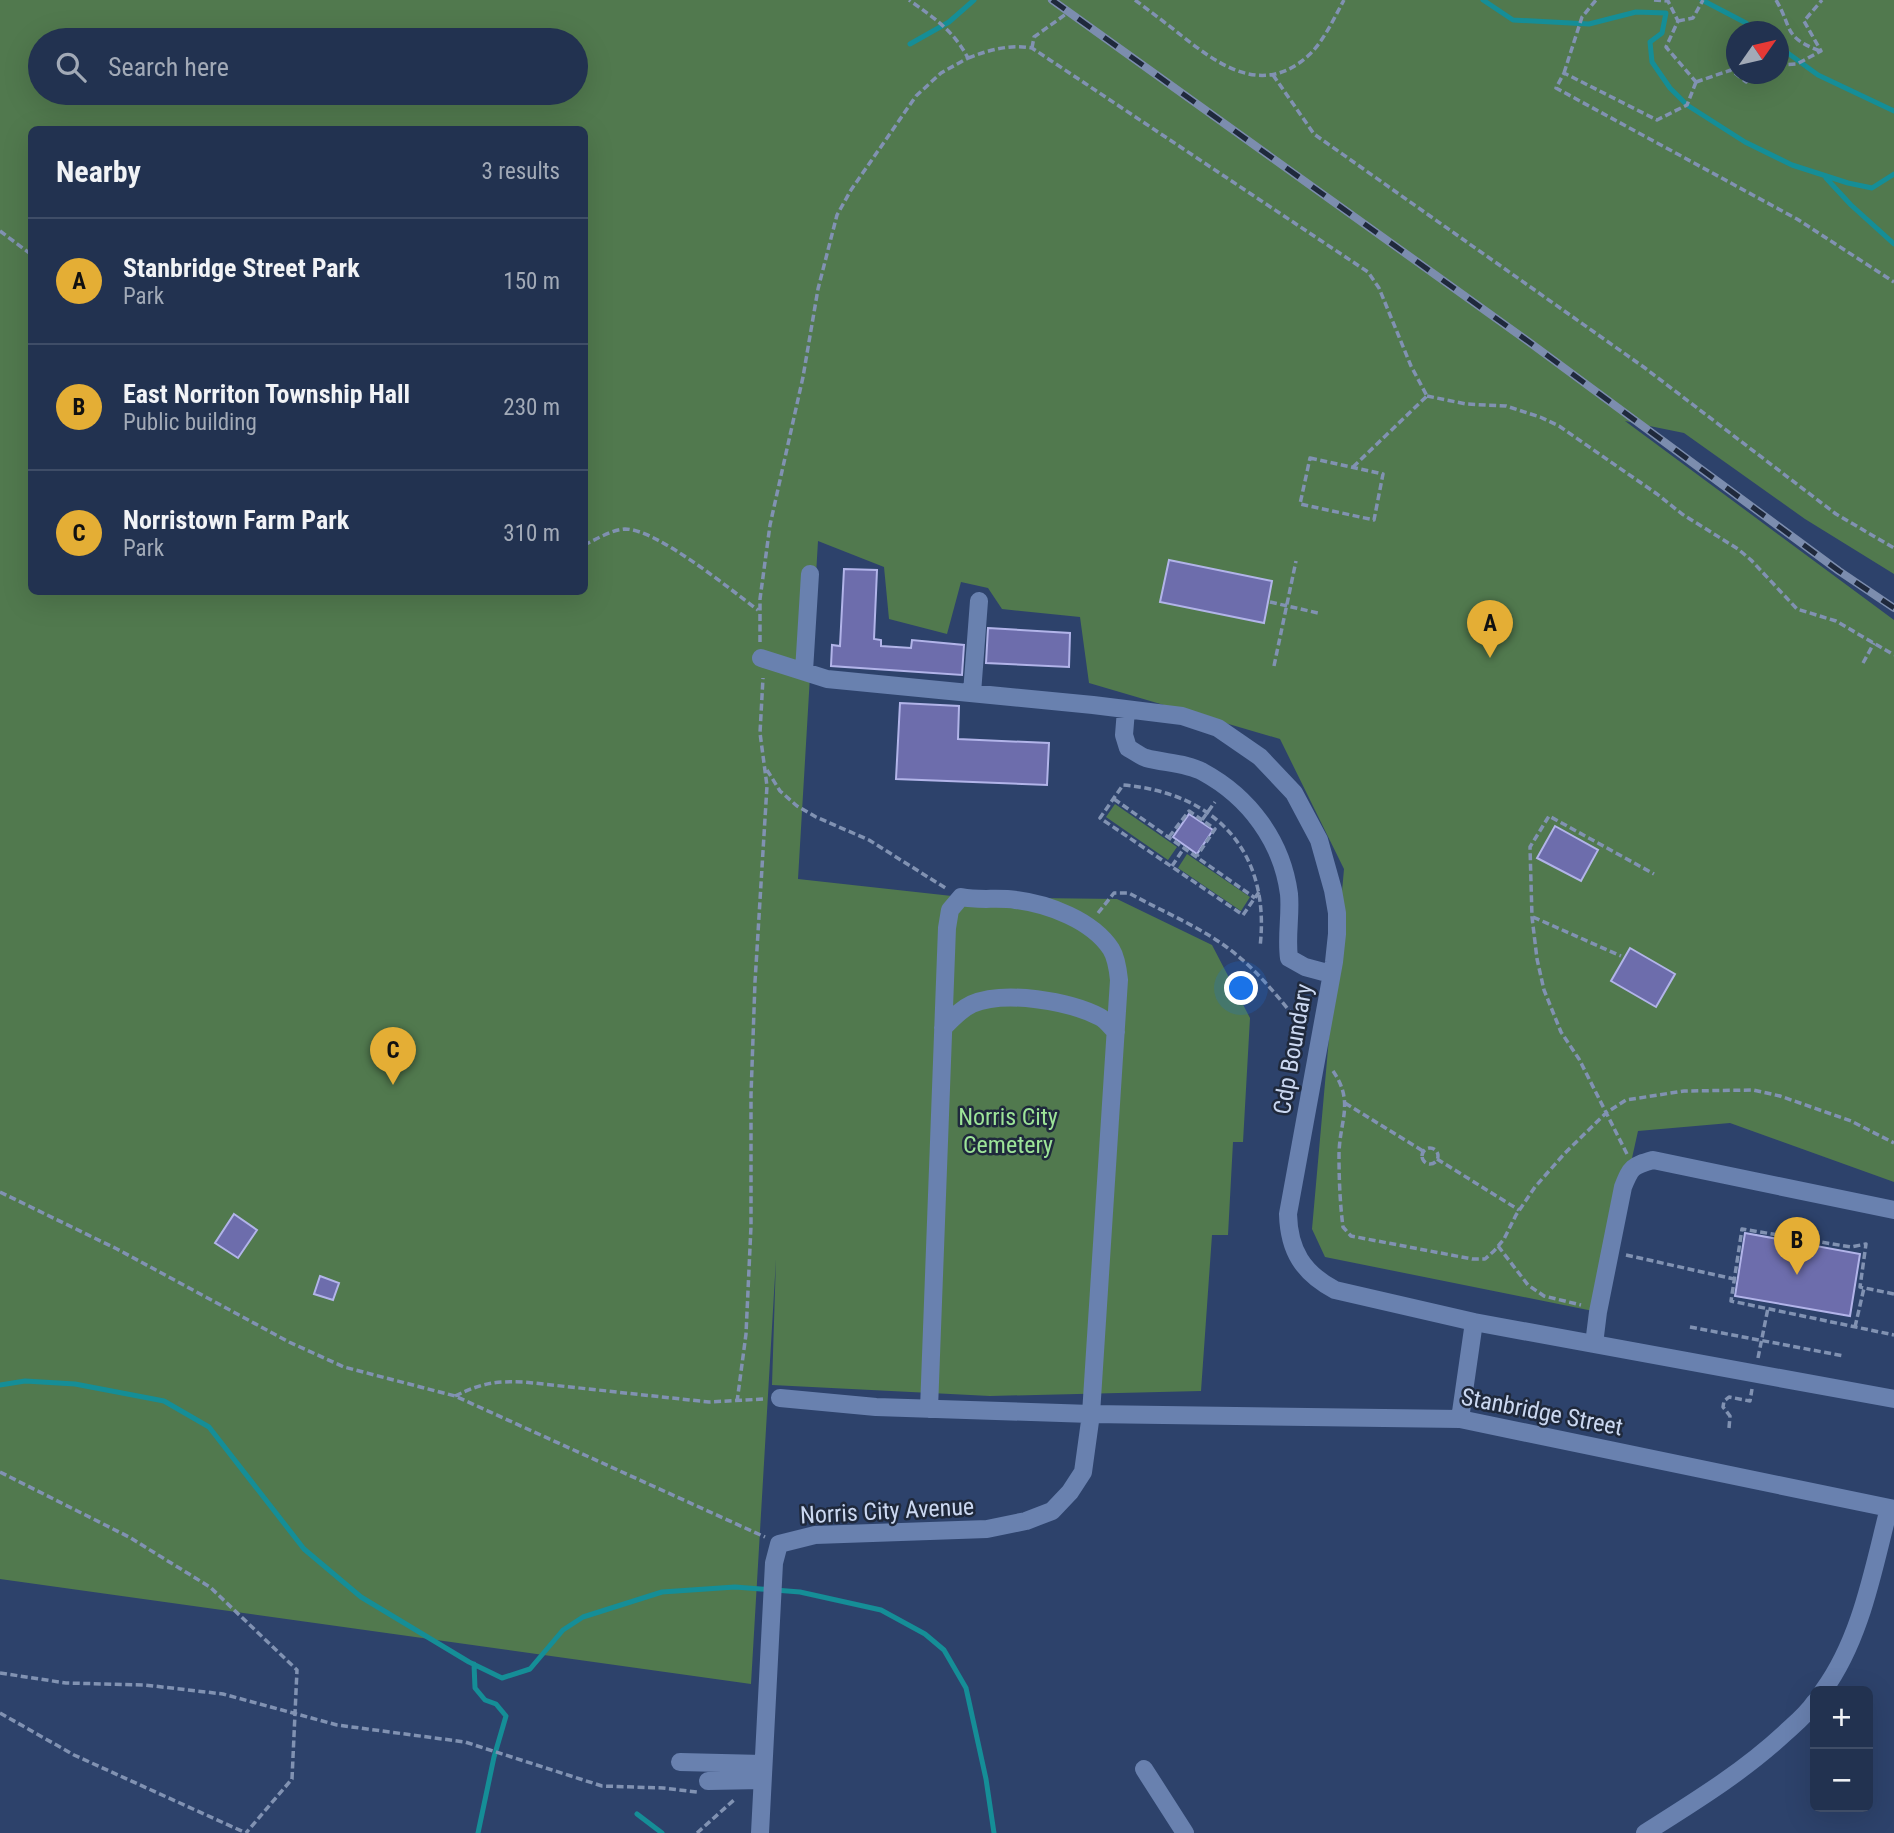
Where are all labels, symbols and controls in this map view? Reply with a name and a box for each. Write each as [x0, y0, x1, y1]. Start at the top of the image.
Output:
north arrow [1726, 21, 1789, 84]
search box [28, 28, 588, 105]
icon: search [52, 48, 90, 86]
text: Search here [108, 52, 229, 82]
text: Nearby [56, 154, 141, 189]
text: 3 results [482, 158, 560, 185]
text: Stanbridge Street Park [123, 253, 360, 283]
text: A [72, 268, 86, 295]
text: 150 m [503, 268, 560, 295]
text: Park [123, 283, 164, 310]
text: East Norriton Township Hall [123, 379, 410, 409]
text: B [73, 394, 85, 421]
text: 230 m [503, 394, 560, 421]
text: Public building [123, 409, 257, 436]
text: Norristown Farm Park [123, 505, 349, 535]
text: C [72, 520, 86, 547]
text: 310 m [503, 520, 560, 547]
text: Park [123, 535, 164, 562]
pin: A [1467, 600, 1513, 658]
your location [1224, 971, 1258, 1005]
street label: Cdp Boundary [1268, 981, 1318, 1117]
pin: C [370, 1027, 416, 1085]
park label: Norris City Cemetery [958, 1103, 1058, 1159]
pin: B [1774, 1217, 1820, 1275]
street label: Stanbridge Street [1459, 1383, 1625, 1441]
street label: Norris City Avenue [799, 1492, 975, 1530]
map controls [1810, 1686, 1873, 1812]
button: + [1810, 1686, 1873, 1749]
button: − [1810, 1749, 1873, 1812]

